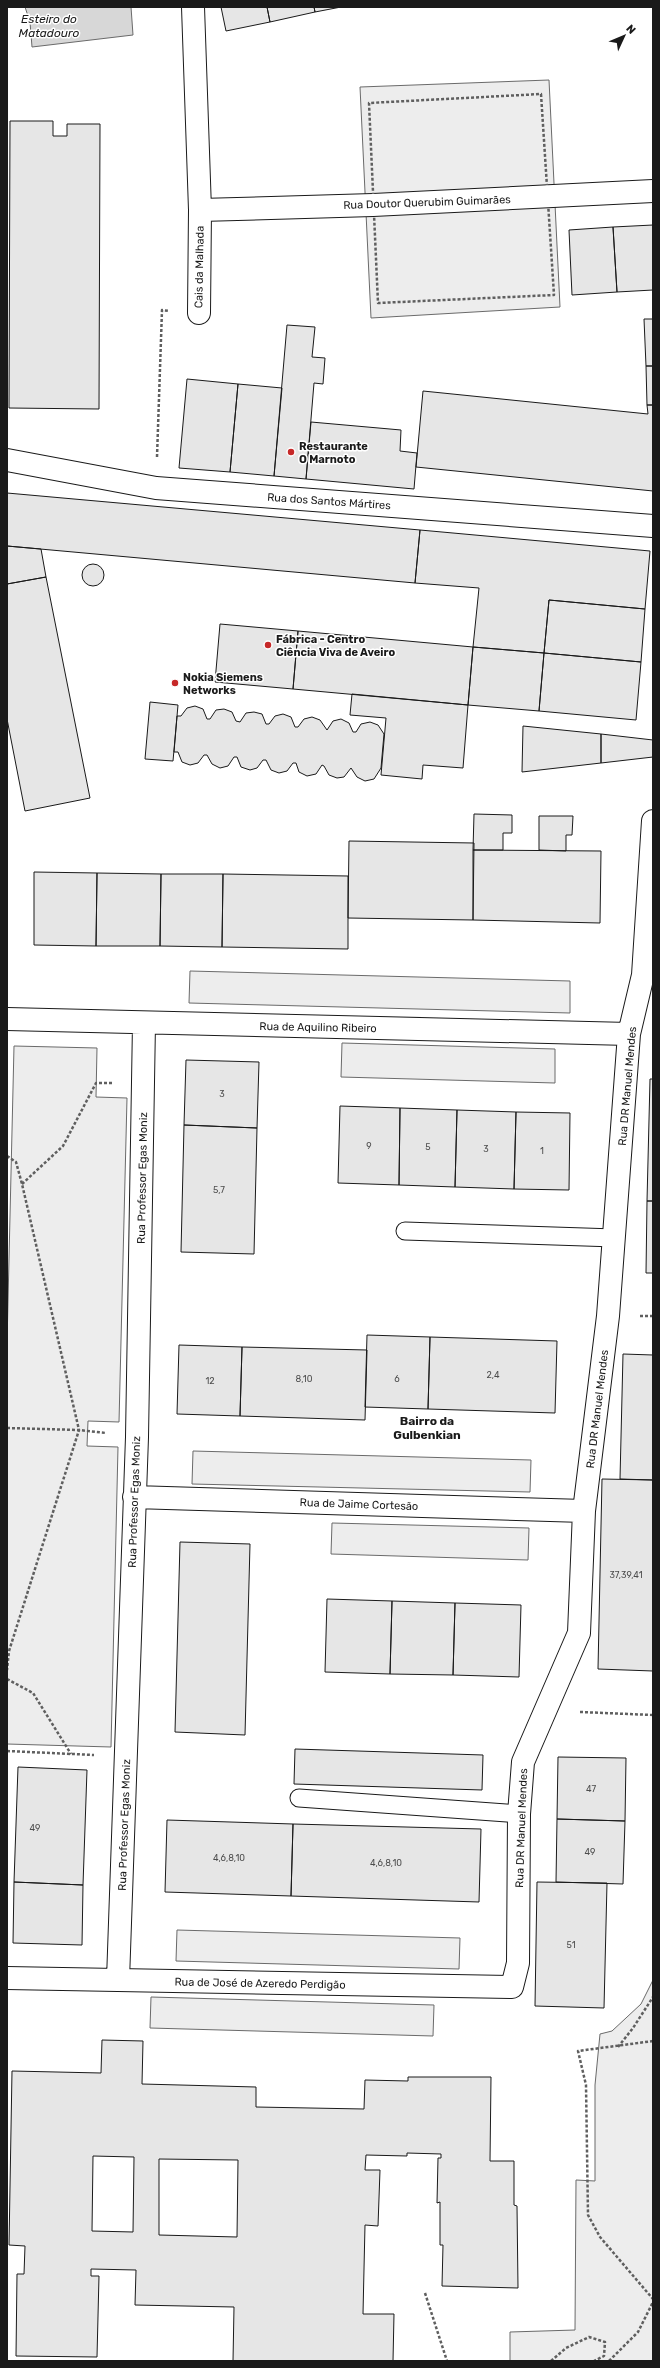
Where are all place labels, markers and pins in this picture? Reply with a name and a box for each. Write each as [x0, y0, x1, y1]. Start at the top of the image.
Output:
place label: Restaurante O Marnoto [299, 440, 368, 466]
marker: Restaurante O Marnoto [286, 447, 296, 457]
place label: Fábrica - Centro Ciência Viva de Aveiro [276, 633, 395, 659]
marker: Fábrica - Centro Ciência Viva de Aveiro [263, 640, 273, 650]
place label: Nokia Siemens Networks [183, 671, 263, 697]
marker: Nokia Siemens Networks [170, 678, 180, 688]

